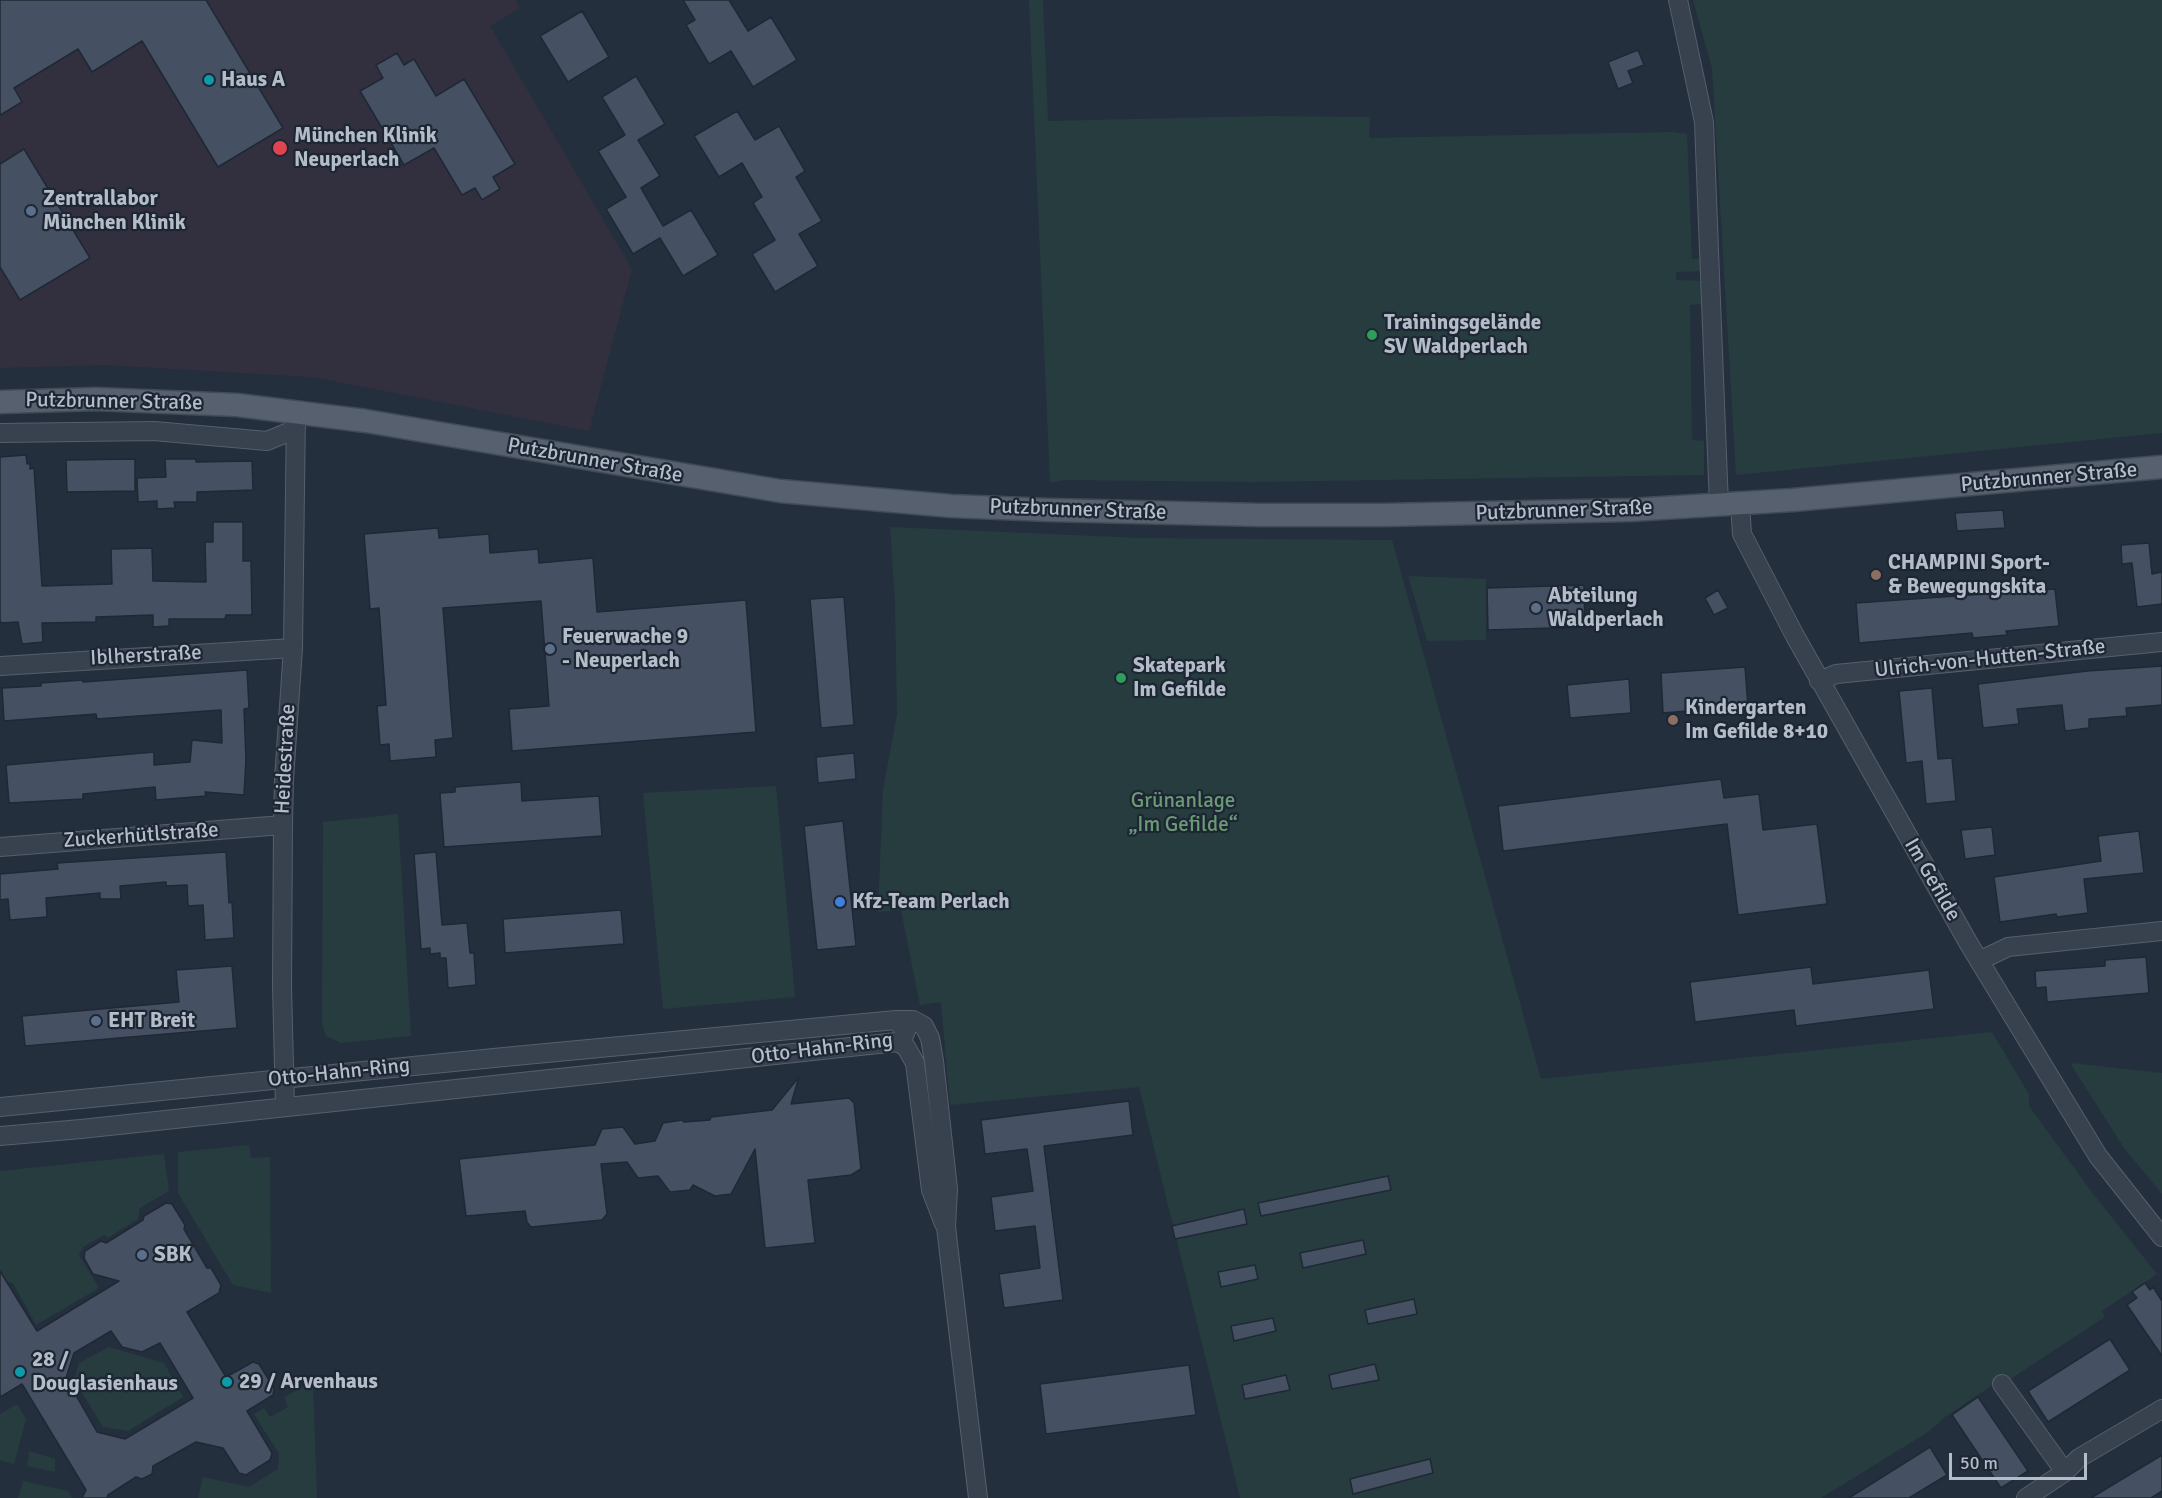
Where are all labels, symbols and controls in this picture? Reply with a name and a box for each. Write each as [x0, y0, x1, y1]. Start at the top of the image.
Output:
place label: Haus A [221, 67, 285, 93]
marker: Haus A [202, 73, 216, 87]
place label: München Klinik Neuperlach [294, 123, 437, 173]
marker: München Klinik Neuperlach [271, 139, 289, 157]
place label: Zentrallabor München Klinik [43, 186, 186, 236]
marker: Zentrallabor München Klinik [24, 204, 38, 218]
place label: Trainingsgelände SV Waldperlach [1384, 310, 1541, 360]
marker: Trainingsgelände SV Waldperlach [1365, 328, 1379, 342]
street label: Putzbrunner Straße [25, 388, 203, 416]
street label: Putzbrunner Straße [506, 433, 684, 489]
street label: Putzbrunner Straße [1960, 458, 2138, 498]
street label: Putzbrunner Straße [989, 494, 1167, 526]
street label: Putzbrunner Straße [1475, 495, 1653, 527]
place label: CHAMPINI Sport- & Bewegungskita [1888, 550, 2050, 600]
marker: CHAMPINI Sport- & Bewegungskita [1869, 568, 1883, 582]
place label: Abteilung Waldperlach [1548, 583, 1664, 633]
marker: Abteilung Waldperlach [1529, 601, 1543, 615]
place label: Feuerwache 9 - Neuperlach [562, 624, 688, 674]
street label: Ulrich-von-Hutten-Straße [1873, 634, 2107, 684]
street label: Iblherstraße [90, 640, 202, 672]
marker: Feuerwache 9 - Neuperlach [543, 642, 557, 656]
place label: Skatepark Im Gefilde [1133, 653, 1226, 703]
marker: Skatepark Im Gefilde [1114, 671, 1128, 685]
place label: Kindergarten Im Gefilde 8+10 [1685, 695, 1828, 745]
street label: Heidestraße [271, 703, 301, 815]
marker: Kindergarten Im Gefilde 8+10 [1666, 713, 1680, 727]
park label: Grünanlage „Im Gefilde“ [1128, 788, 1238, 838]
street label: Zuckerhütlstraße [62, 818, 220, 854]
street label: Im Gefilde [1898, 834, 1966, 926]
place label: Kfz-Team Perlach [852, 889, 1010, 915]
marker: Kfz-Team Perlach [833, 895, 847, 909]
place label: EHT Breit [108, 1008, 195, 1034]
marker: EHT Breit [89, 1014, 103, 1028]
street label: Otto-Hahn-Ring [750, 1028, 894, 1070]
street label: Otto-Hahn-Ring [267, 1053, 411, 1093]
place label: SBK [154, 1242, 192, 1268]
marker: SBK [135, 1248, 149, 1262]
place label: 28 / Douglasienhaus [32, 1347, 178, 1397]
marker: 28 / Douglasienhaus [13, 1365, 27, 1379]
place label: 29 / Arvenhaus [239, 1369, 378, 1395]
marker: 29 / Arvenhaus [220, 1375, 234, 1389]
scale bar [1952, 1441, 2090, 1479]
text: 50 m [1960, 1452, 1998, 1474]

